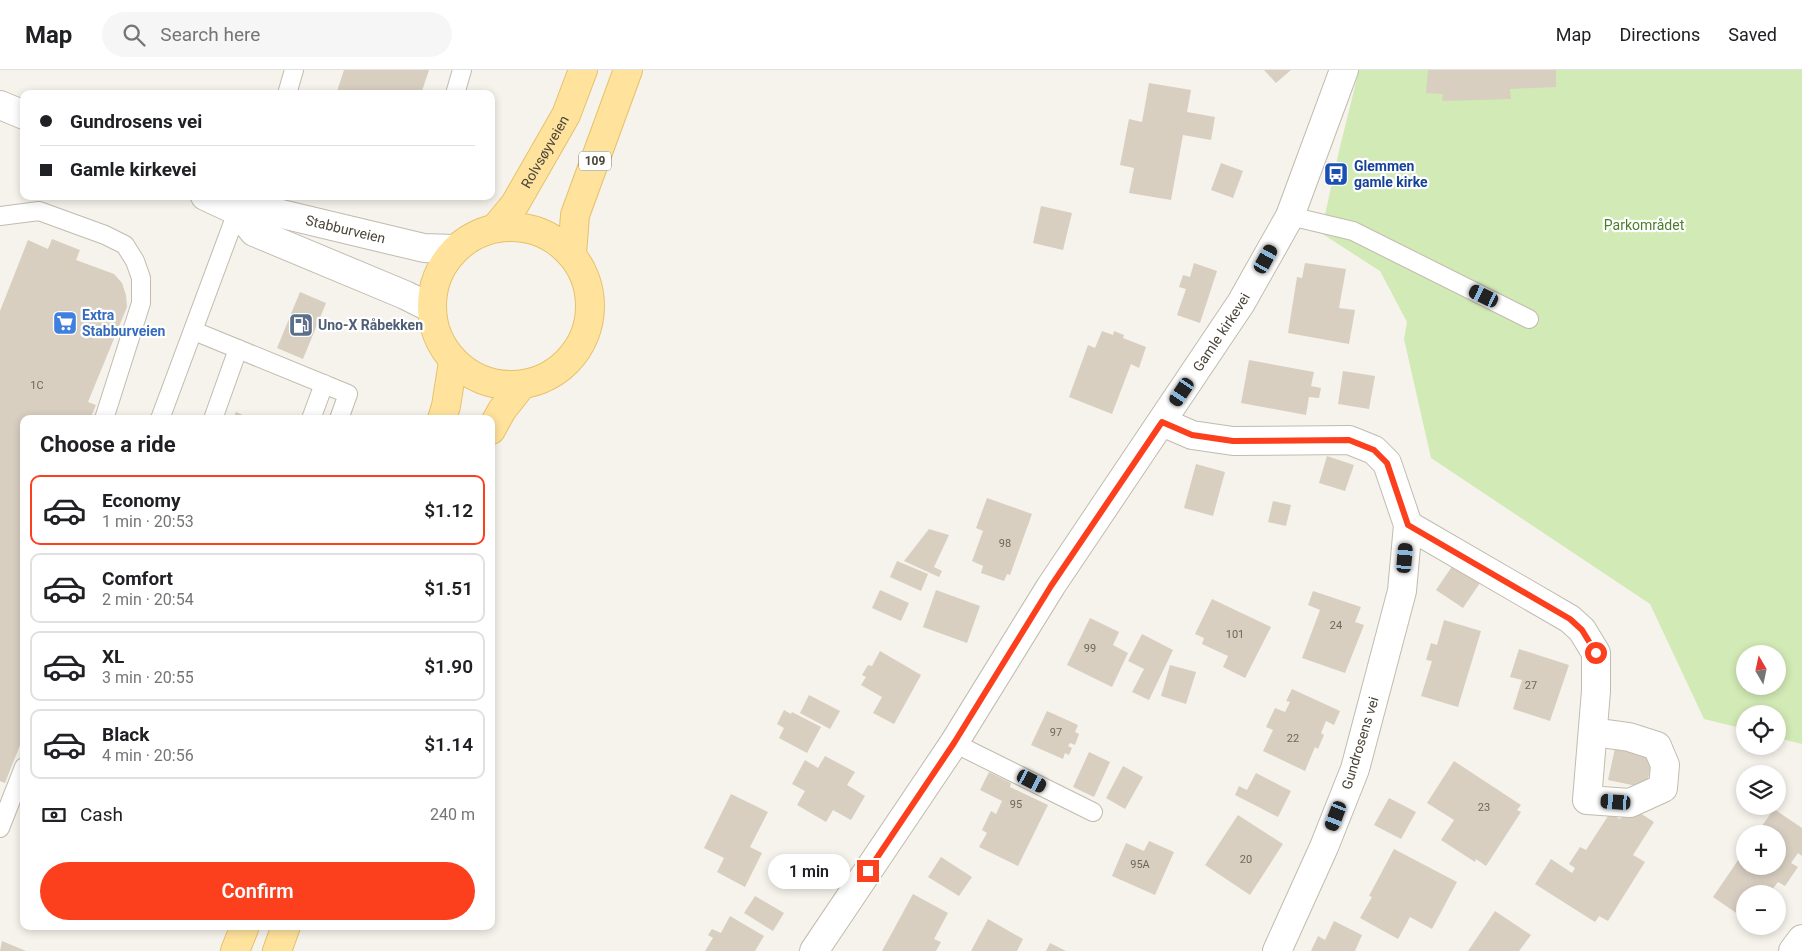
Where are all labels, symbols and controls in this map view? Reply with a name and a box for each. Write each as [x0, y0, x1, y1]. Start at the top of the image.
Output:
search box [102, 12, 452, 57]
text: Map [25, 21, 72, 49]
icon: search [120, 21, 148, 49]
text: Search here [160, 23, 260, 46]
text: Map [1556, 24, 1591, 45]
text: Directions [1619, 24, 1700, 45]
text: Saved [1728, 24, 1777, 45]
text: Gundrosens vei [70, 110, 202, 133]
street label: Rolvsøyveien [518, 113, 572, 191]
road number: 109 [579, 152, 611, 170]
text: Gamle kirkevei [70, 158, 197, 181]
place label: Glemmen gamle kirke [1354, 158, 1428, 190]
bus stop icon: Glemmen gamle kirke [1323, 161, 1349, 187]
street label: Stabburveien [304, 212, 387, 246]
park label: Parkområdet [1604, 217, 1685, 233]
car [1252, 242, 1279, 276]
car [1467, 283, 1500, 309]
street label: Gamle kirkevei [1189, 290, 1253, 374]
place label: Extra Stabburveien [82, 307, 166, 339]
supermarket icon: Extra Stabburveien [52, 310, 78, 336]
fuel station icon: Uno-X Råbekken [288, 312, 314, 338]
place label: Uno-X Råbekken [318, 317, 423, 333]
car [1167, 375, 1196, 409]
house number: 1C [30, 379, 44, 392]
text: Choose a ride [40, 432, 176, 457]
icon: car [42, 488, 87, 533]
text: Economy [102, 489, 181, 512]
text: $1.12 [424, 499, 473, 522]
text: 1 min · 20:53 [102, 512, 194, 531]
house number: 98 [999, 537, 1011, 550]
car [1396, 542, 1413, 574]
icon: car [42, 566, 87, 611]
text: Comfort [102, 567, 173, 590]
text: $1.51 [424, 577, 473, 600]
text: 2 min · 20:54 [102, 590, 194, 609]
house number: 24 [1330, 619, 1342, 632]
house number: 101 [1226, 628, 1244, 641]
house number: 99 [1084, 642, 1096, 655]
route start [1585, 642, 1607, 664]
icon: car [42, 644, 87, 689]
text: XL [102, 645, 124, 668]
north arrow [1736, 645, 1786, 695]
map controls [1736, 645, 1786, 935]
text: $1.90 [424, 655, 473, 678]
text: 3 min · 20:55 [102, 668, 194, 687]
house number: 27 [1525, 679, 1537, 692]
street label: Gundrosens vei [1338, 695, 1382, 791]
button: locate [1736, 705, 1786, 755]
icon: car [42, 722, 87, 767]
text: Black [102, 723, 149, 746]
house number: 97 [1050, 726, 1062, 739]
house number: 22 [1287, 732, 1299, 745]
text: $1.14 [424, 733, 473, 756]
text: 4 min · 20:56 [102, 746, 194, 765]
button: layers [1736, 765, 1786, 815]
car [1015, 768, 1048, 794]
car [1600, 793, 1631, 811]
house number: 95 [1010, 798, 1022, 811]
car [1323, 799, 1348, 833]
icon: cash [40, 801, 68, 829]
house number: 23 [1478, 801, 1490, 814]
text: Cash [80, 803, 123, 826]
text: 240 m [430, 805, 475, 824]
button: + [1736, 825, 1786, 875]
house number: 20 [1240, 853, 1252, 866]
callout: 1 min [768, 854, 850, 888]
house number: 95A [1130, 858, 1151, 871]
route end [857, 860, 879, 882]
button: Confirm [40, 862, 475, 920]
text: 1 min [789, 862, 829, 881]
button: − [1736, 885, 1786, 935]

